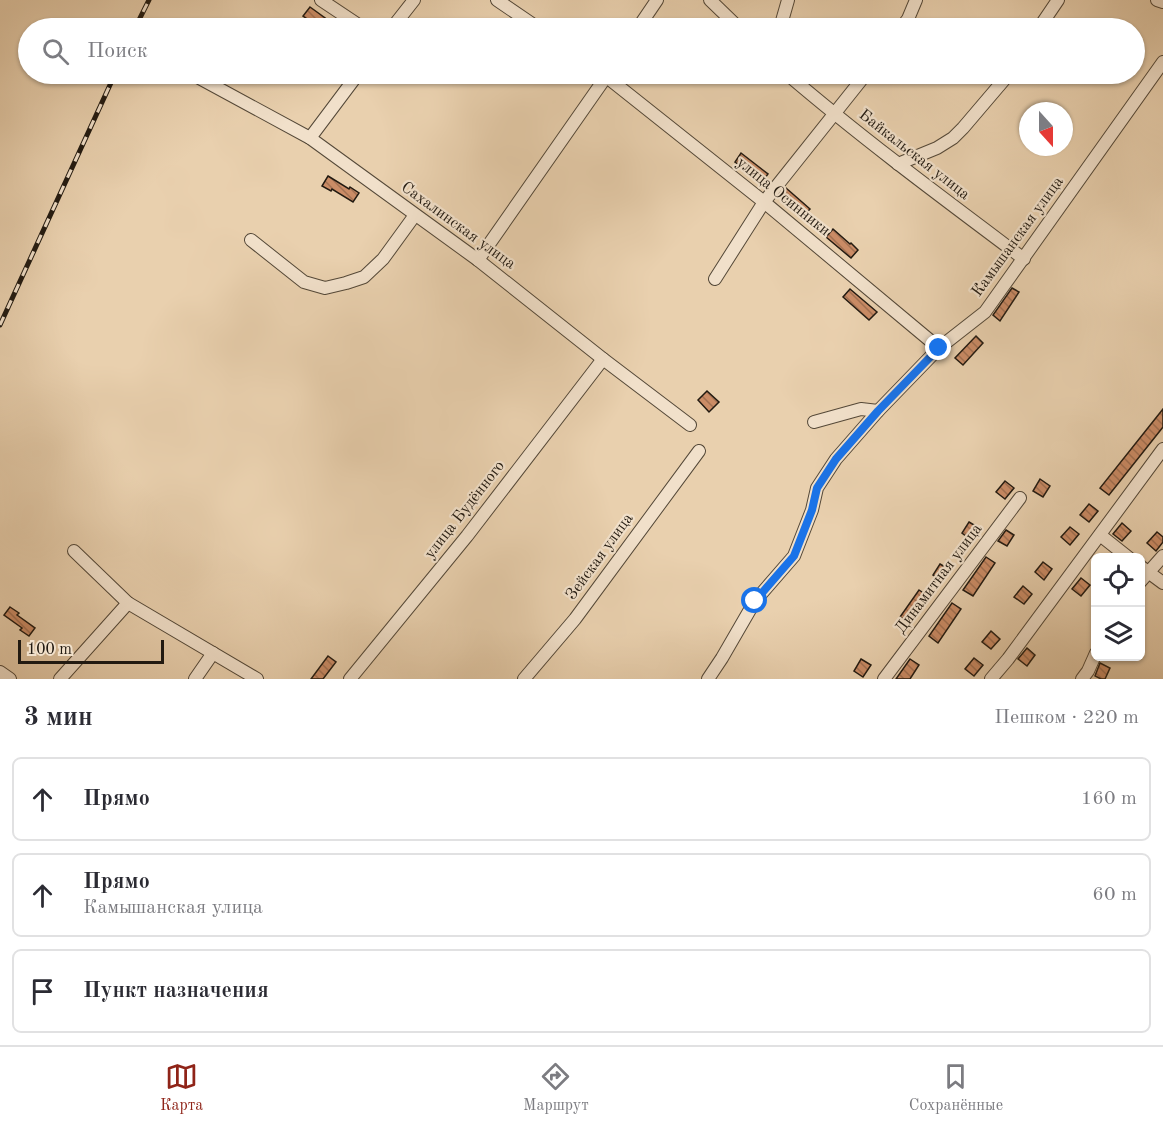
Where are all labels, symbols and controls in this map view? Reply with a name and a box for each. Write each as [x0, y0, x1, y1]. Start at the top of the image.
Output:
search box [18, 18, 1145, 84]
icon: search [39, 35, 72, 68]
text: Поиск [87, 40, 148, 62]
north arrow [1019, 102, 1073, 156]
street label: Байкальская улица [856, 107, 973, 203]
street label: улица Осинники [733, 155, 833, 239]
street label: Камышанская улица [969, 174, 1067, 300]
street label: Сахалинская улица [398, 179, 518, 273]
route end [925, 334, 951, 360]
street label: улица Будённого [422, 458, 508, 562]
street label: Зейская улица [563, 511, 637, 603]
street label: Динамитная улица [893, 521, 985, 637]
map controls [1091, 553, 1145, 661]
button: locate [1091, 553, 1145, 607]
route start [741, 587, 767, 613]
button: layers [1091, 607, 1145, 661]
scale bar [18, 637, 164, 664]
text: 100 m [27, 642, 72, 658]
text: 3 мин [24, 705, 93, 731]
text: Пешком · 220 m [994, 708, 1139, 728]
icon: ahead [26, 783, 59, 816]
text: Прямо [83, 788, 150, 810]
text: 160 m [1081, 789, 1137, 809]
text: Прямо [83, 871, 150, 893]
icon: ahead [26, 879, 59, 912]
text: 60 m [1092, 885, 1137, 905]
text: Камышанская улица [83, 898, 263, 918]
icon: arrive [26, 975, 59, 1008]
text: Пункт назначения [83, 980, 269, 1002]
tab: Карта [160, 1060, 203, 1116]
tab: Маршрут [523, 1060, 589, 1116]
tab: Сохранённые [909, 1060, 1003, 1116]

